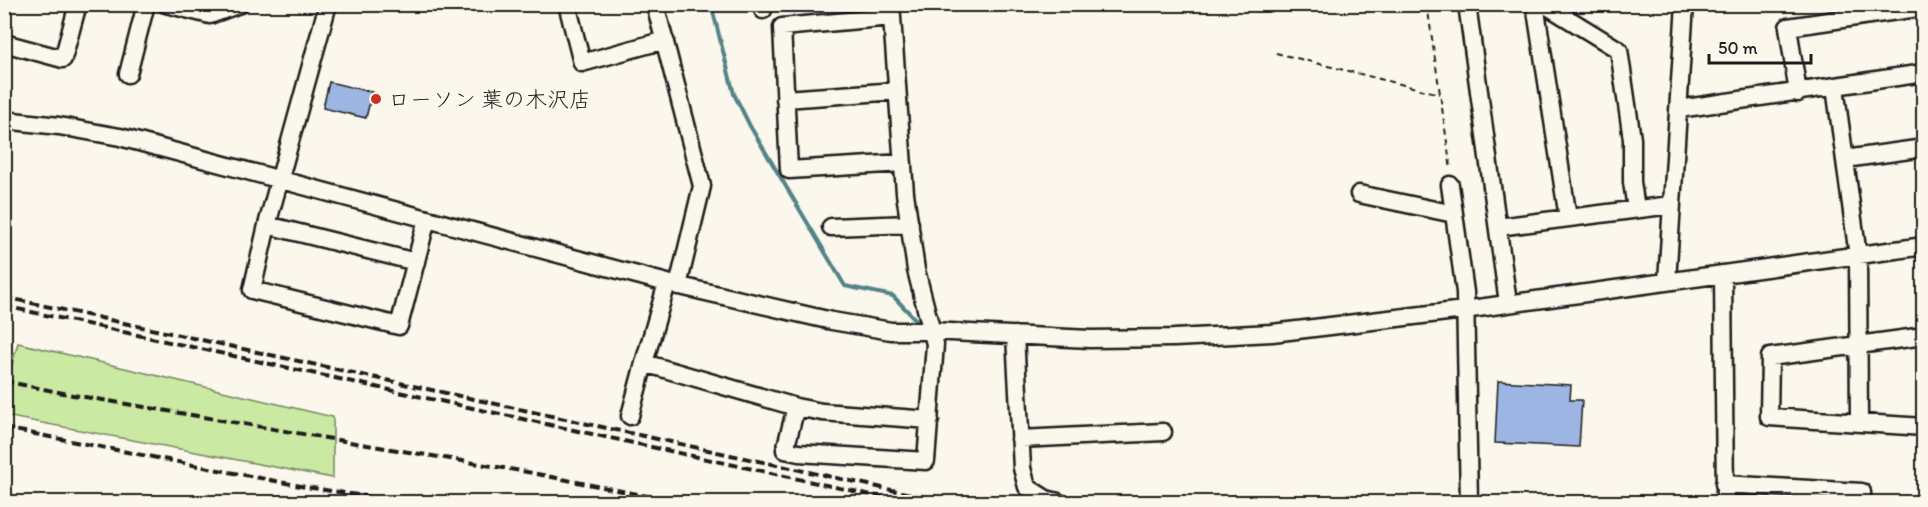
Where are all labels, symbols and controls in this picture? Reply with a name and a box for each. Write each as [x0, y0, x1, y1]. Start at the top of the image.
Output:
scale bar [1709, 27, 1811, 65]
text: 50 m [1718, 37, 1758, 59]
place label: ローソン 葉の木沢店 [388, 86, 591, 113]
marker: ローソン 葉の木沢店 [369, 92, 383, 106]

